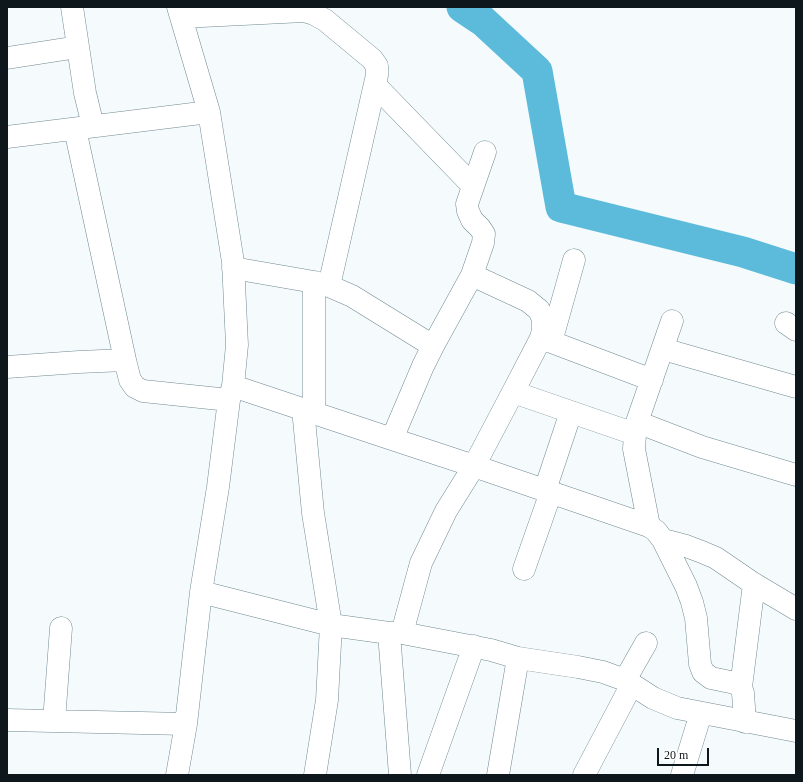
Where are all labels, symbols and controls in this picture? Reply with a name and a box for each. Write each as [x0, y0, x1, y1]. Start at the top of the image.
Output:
scale bar [659, 740, 711, 766]
text: 20 m [664, 748, 688, 762]

